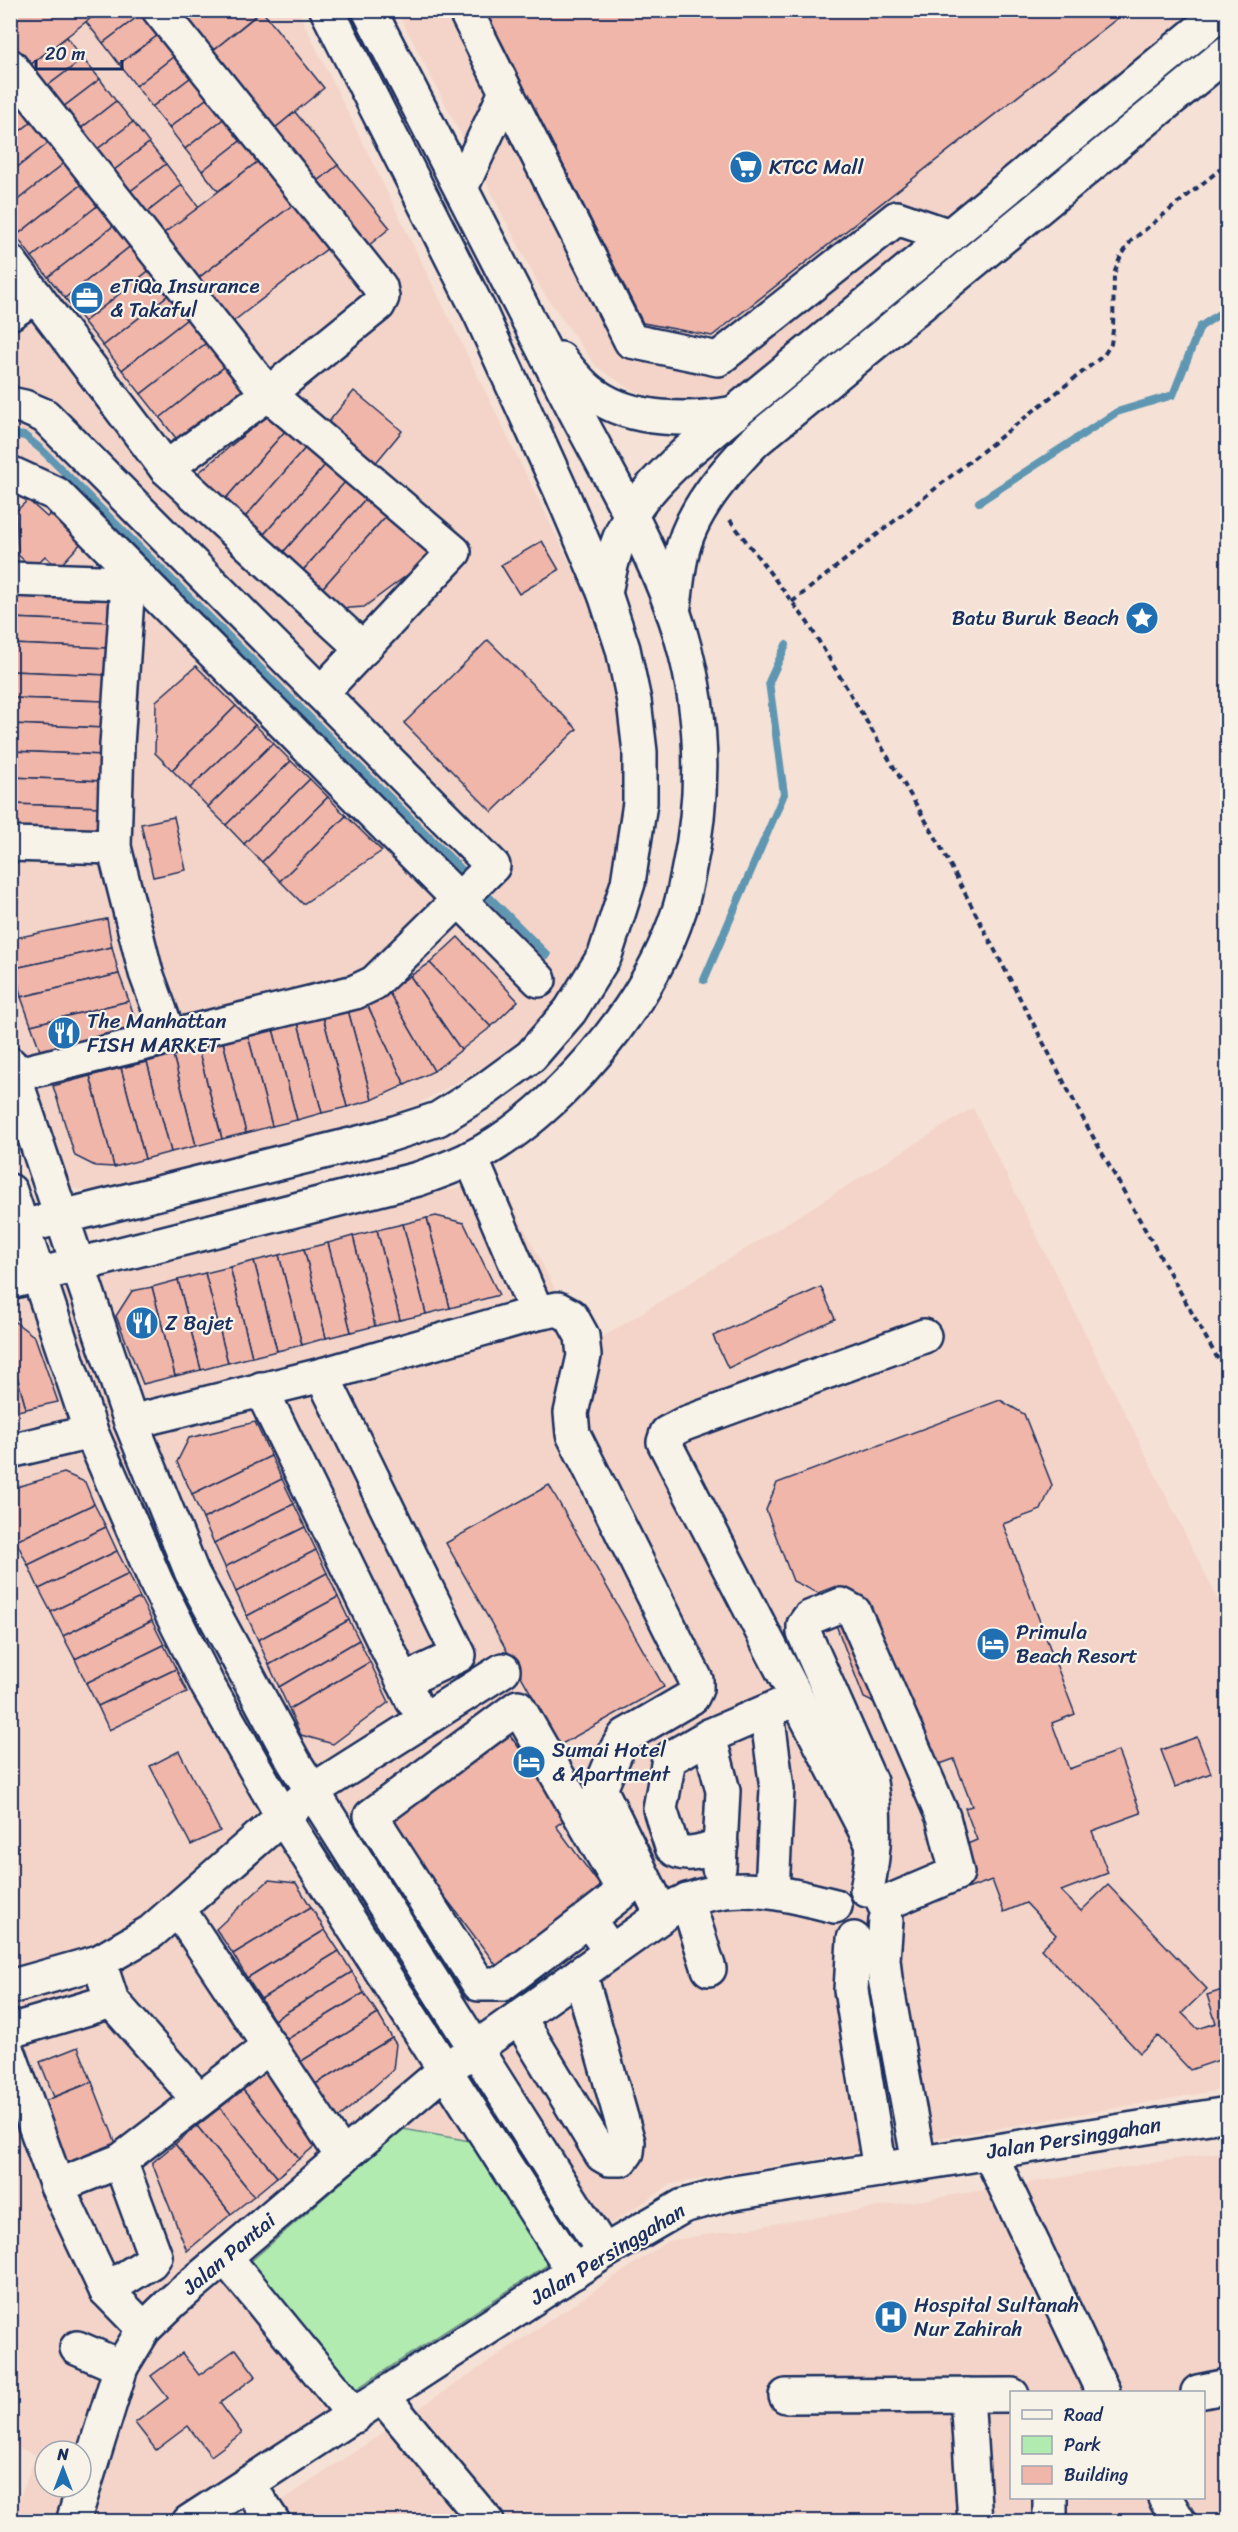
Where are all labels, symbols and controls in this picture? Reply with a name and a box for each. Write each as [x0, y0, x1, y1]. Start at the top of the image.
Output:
scale bar [36, 33, 122, 71]
text: 20 m [45, 38, 85, 70]
place label: KTCC Mall [769, 148, 864, 186]
supermarket icon: KTCC Mall [728, 149, 764, 185]
place label: eTiQa Insurance & Takaful [110, 267, 260, 329]
office icon: eTiQa Insurance & Takaful [69, 280, 105, 316]
place label: Batu Buruk Beach [952, 599, 1119, 637]
place icon: Batu Buruk Beach [1124, 600, 1160, 636]
place label: The Manhattan FISH MARKET [87, 1002, 227, 1064]
restaurant icon: The Manhattan FISH MARKET [46, 1015, 82, 1051]
place label: Z Bajet [165, 1304, 234, 1342]
restaurant icon: Z Bajet [124, 1305, 160, 1341]
place label: Primula Beach Resort [1016, 1613, 1137, 1675]
hotel icon: Primula Beach Resort [975, 1626, 1011, 1662]
place label: Sumai Hotel & Apartment [552, 1731, 671, 1793]
hotel icon: Sumai Hotel & Apartment [511, 1744, 547, 1780]
street label: Jalan Persinggahan [983, 2105, 1164, 2171]
street label: Jalan Persinggahan [522, 2192, 693, 2316]
street label: Jalan Pantai [173, 2202, 286, 2306]
place label: Hospital Sultanah Nur Zahirah [914, 2286, 1079, 2348]
hospital icon: Hospital Sultanah Nur Zahirah [873, 2299, 909, 2335]
legend [1010, 2391, 1205, 2499]
text: Road [1064, 2399, 1104, 2431]
text: Park [1064, 2429, 1101, 2461]
north arrow [33, 2439, 93, 2499]
text: N [56, 2440, 69, 2469]
text: Building [1064, 2459, 1128, 2491]

